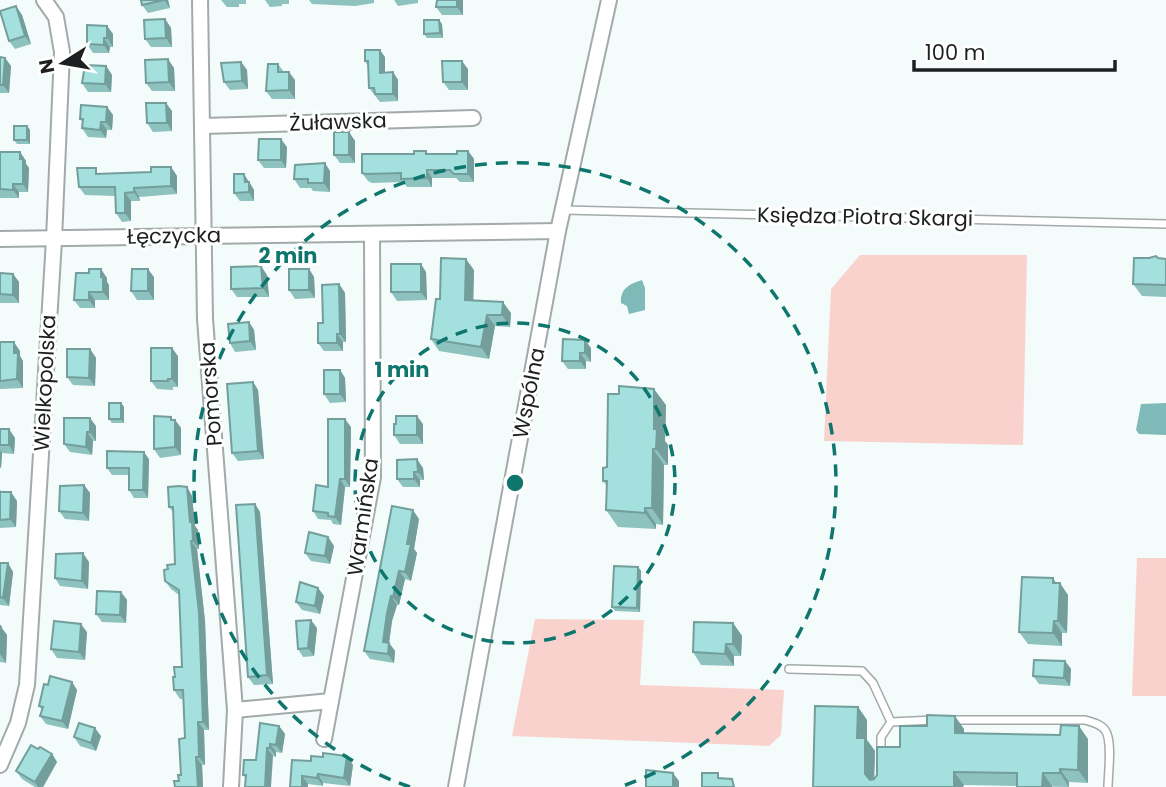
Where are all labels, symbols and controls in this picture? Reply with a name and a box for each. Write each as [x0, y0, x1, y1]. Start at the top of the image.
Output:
north arrow [28, 28, 98, 98]
scale bar [914, 28, 1115, 72]
text: 100 m [925, 38, 985, 67]
text: N [32, 57, 61, 76]
street label: Żuławska [289, 105, 387, 138]
street label: Księdza Piotra Skargi [757, 200, 973, 233]
street label: Łęczycka [127, 220, 221, 251]
text: 2 min [258, 241, 318, 270]
street label: Wielkopolska [26, 314, 63, 452]
street label: Pomorska [192, 341, 229, 447]
street label: Wspólna [506, 345, 552, 441]
text: 1 min [375, 355, 429, 384]
street label: Warmińska [340, 456, 385, 578]
centre of rings [503, 471, 527, 495]

